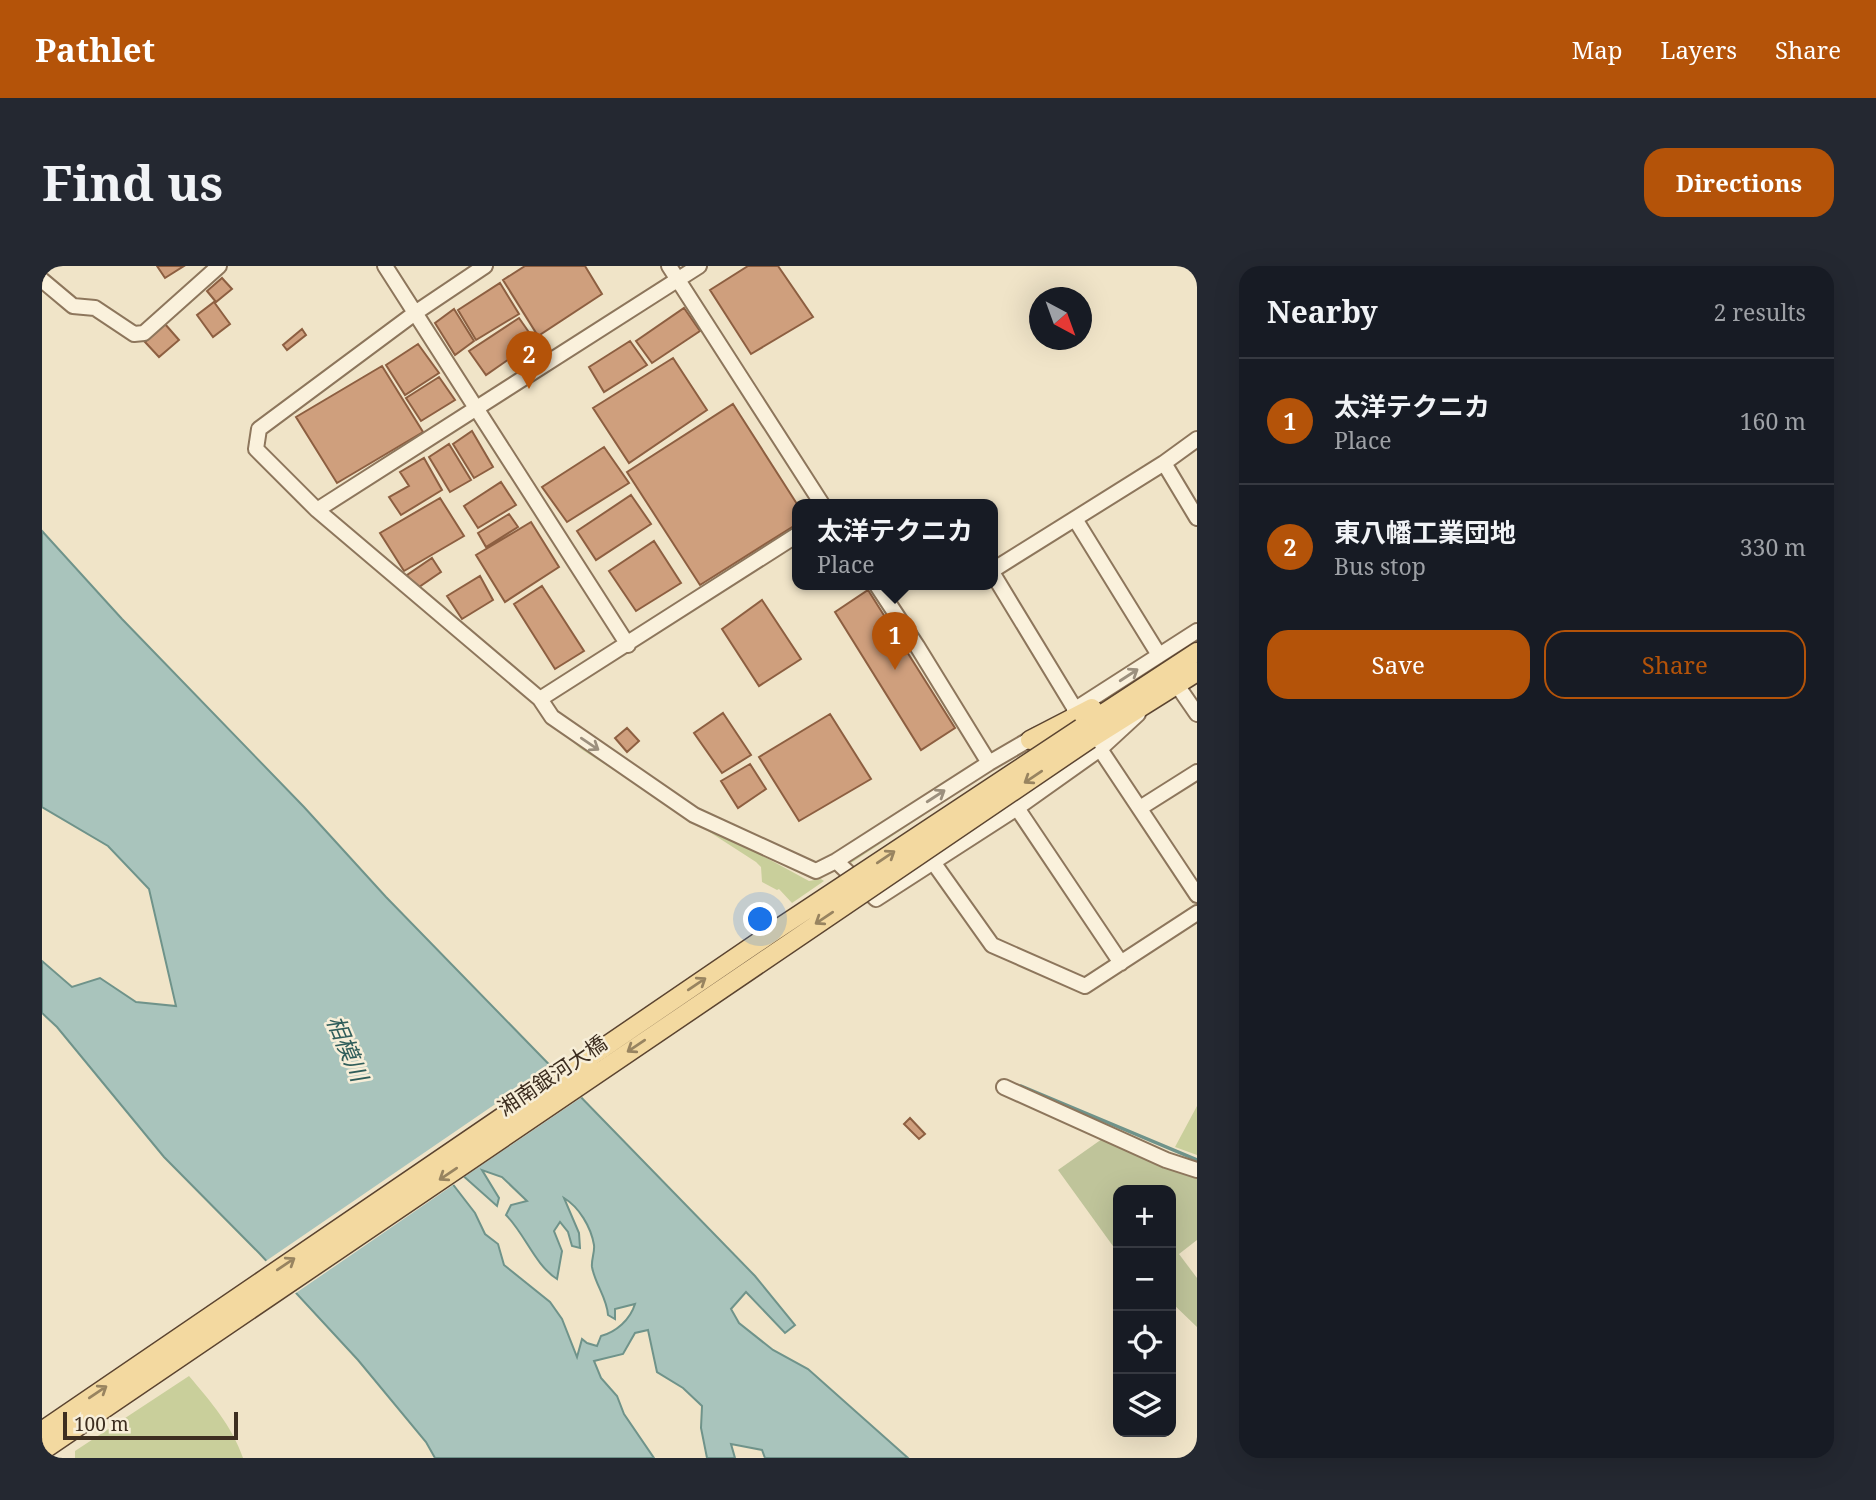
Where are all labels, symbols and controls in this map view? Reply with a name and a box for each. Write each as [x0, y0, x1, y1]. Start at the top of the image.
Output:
text: Pathlet [35, 27, 155, 72]
text: Map [1572, 33, 1623, 66]
text: Layers [1661, 33, 1737, 66]
text: Share [1775, 33, 1841, 66]
button: Directions [1644, 148, 1834, 217]
text: Find us [42, 149, 223, 215]
north arrow [1029, 287, 1092, 350]
text: Nearby [1267, 291, 1378, 332]
text: 2 results [1713, 296, 1806, 328]
pin: 2 [506, 331, 552, 389]
text: 太洋テクニカ [1334, 388, 1490, 424]
text: 1 [1284, 405, 1297, 437]
text: 160 m [1740, 405, 1806, 437]
text: Place [1334, 424, 1392, 456]
popup [792, 499, 998, 590]
text: 太洋テクニカ [817, 512, 973, 548]
text: 東八幡工業団地 [1334, 514, 1516, 550]
text: 2 [1284, 531, 1297, 563]
text: 330 m [1740, 531, 1806, 563]
text: Place [817, 548, 875, 580]
text: Bus stop [1334, 550, 1426, 582]
pin: 1 [872, 612, 918, 670]
button: Save [1267, 630, 1530, 699]
button: Share [1544, 630, 1806, 699]
one-way arrow [1118, 668, 1138, 682]
one-way arrow [580, 737, 599, 751]
one-way arrow [1024, 770, 1043, 784]
one-way arrow [926, 789, 946, 803]
one-way arrow [875, 850, 895, 864]
your location [743, 902, 777, 936]
one-way arrow [815, 911, 834, 925]
one-way arrow [687, 977, 706, 991]
water label: 相模川 [320, 1010, 377, 1089]
street label: 湘南銀河大橋 [492, 1028, 612, 1122]
one-way arrow [627, 1039, 646, 1053]
one-way arrow [439, 1167, 458, 1181]
map controls [1113, 1185, 1176, 1437]
button: + [1113, 1185, 1176, 1248]
button: − [1113, 1248, 1176, 1311]
one-way arrow [276, 1257, 295, 1271]
button: locate [1113, 1311, 1176, 1374]
button: layers [1113, 1374, 1176, 1437]
one-way arrow [88, 1385, 107, 1400]
scale bar [63, 1409, 238, 1441]
text: 100 m [74, 1411, 129, 1437]

